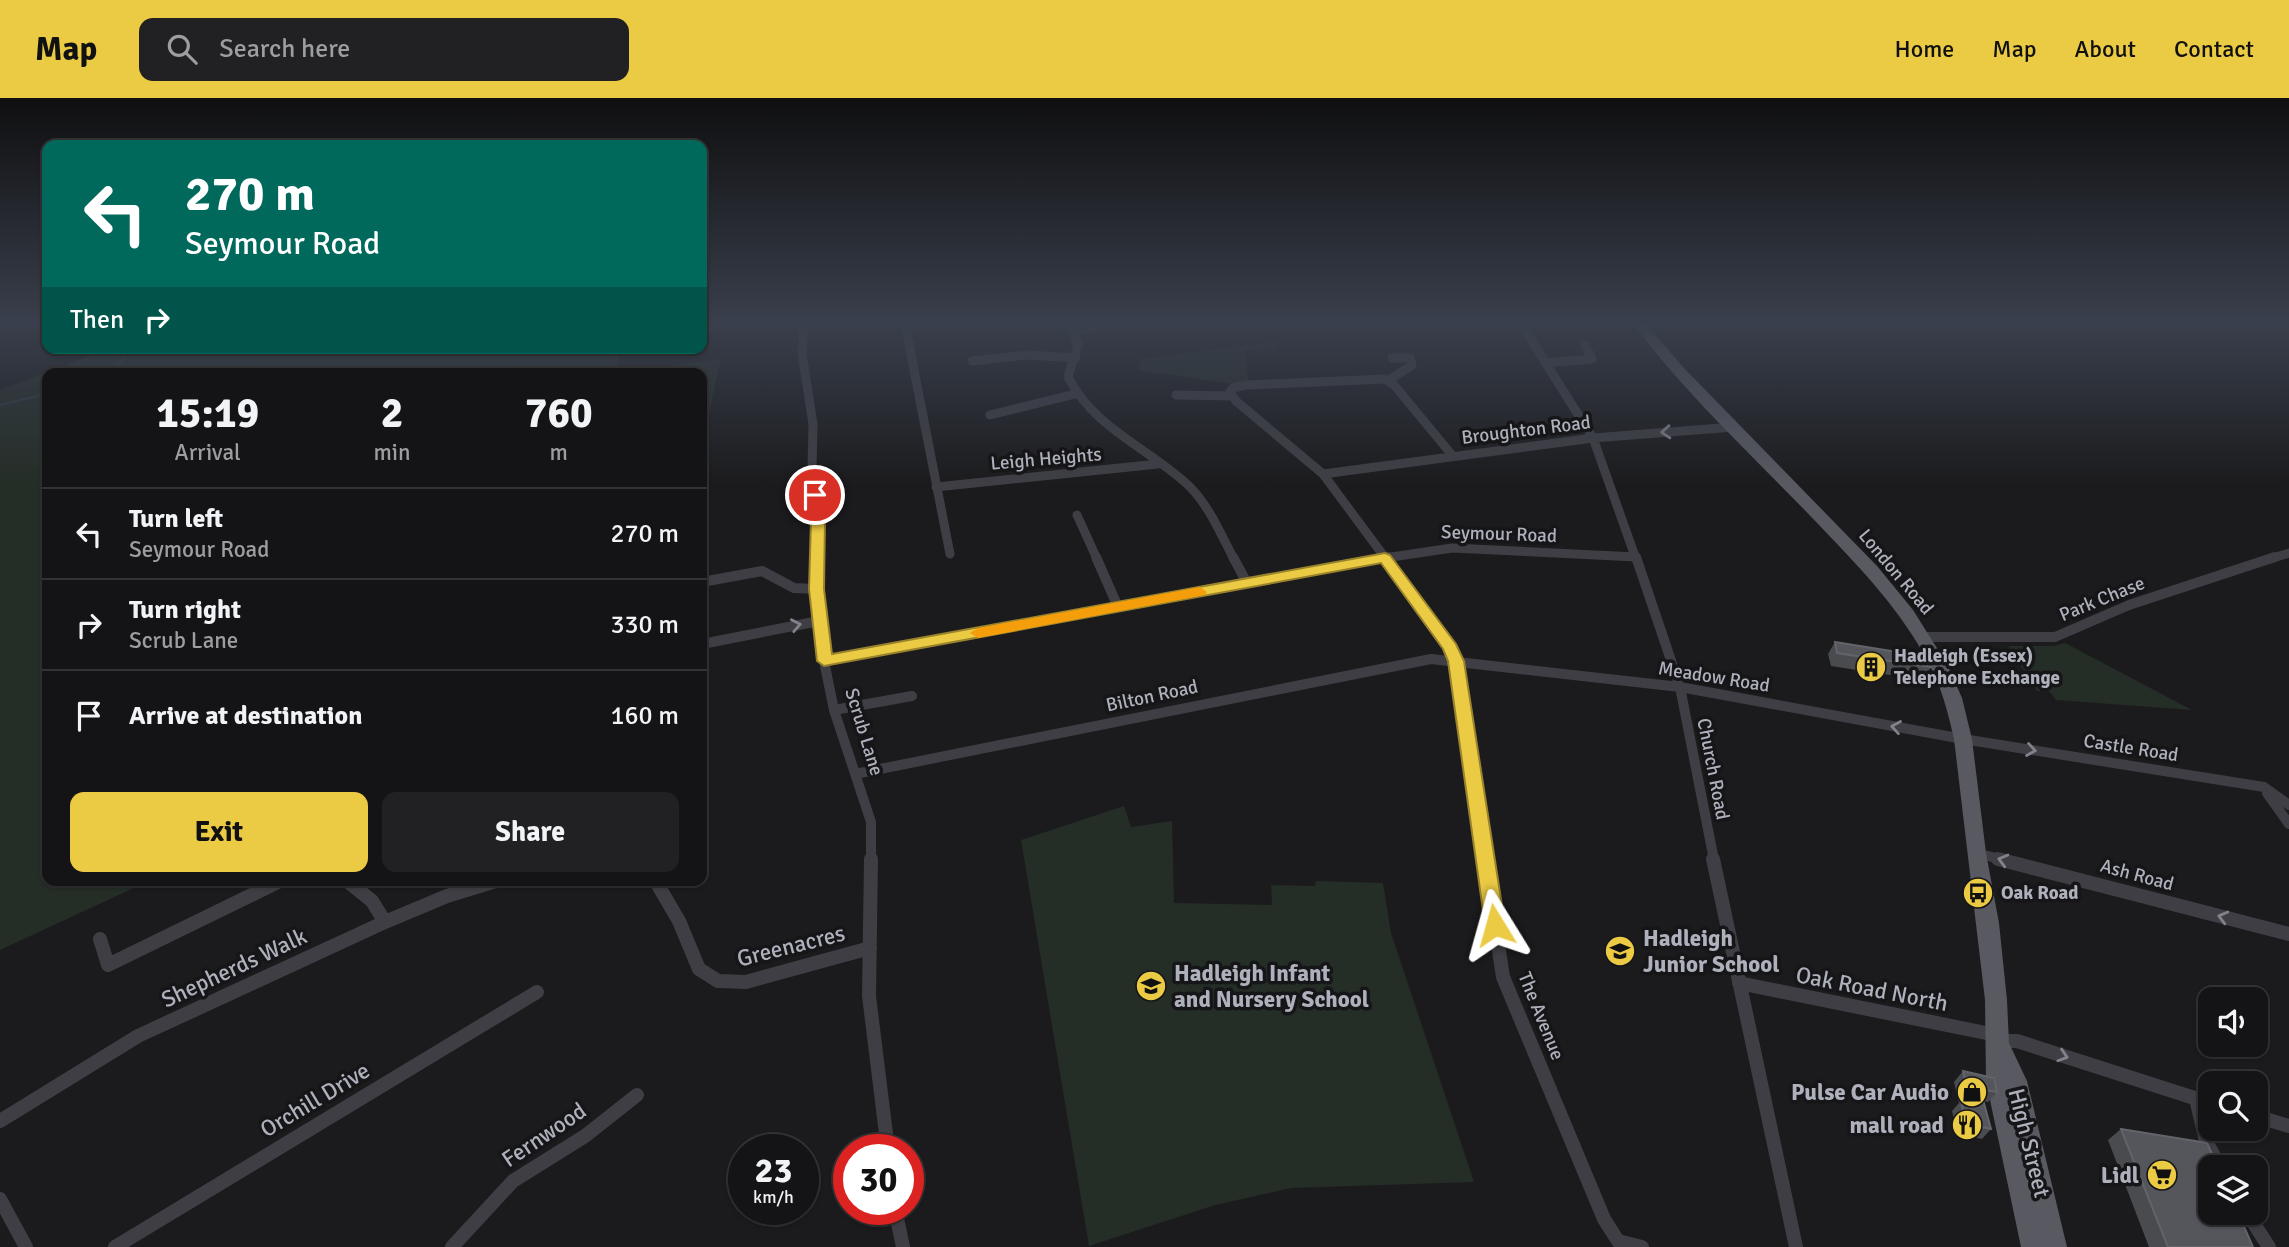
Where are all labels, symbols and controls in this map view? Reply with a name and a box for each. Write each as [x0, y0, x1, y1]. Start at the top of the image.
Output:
search box [139, 18, 629, 81]
text: Map [35, 29, 97, 70]
icon: search [163, 30, 201, 68]
text: Search here [219, 33, 350, 65]
text: Home [1894, 34, 1954, 64]
text: Map [1992, 34, 2037, 64]
text: About [2075, 34, 2136, 64]
text: Contact [2174, 34, 2254, 64]
text: 270 m [185, 164, 315, 224]
icon: left [70, 168, 161, 259]
text: Seymour Road [185, 224, 380, 263]
icon: right [138, 301, 176, 339]
text: Then [70, 304, 124, 336]
text: 15:19 [156, 388, 259, 439]
text: 2 [381, 388, 403, 439]
text: 760 [525, 388, 593, 439]
street label: Broughton Road [1460, 410, 1592, 450]
one-way arrow [1660, 424, 1671, 439]
text: Arrival [175, 438, 241, 467]
text: min [373, 438, 411, 467]
text: m [550, 438, 568, 467]
street label: Leigh Heights [989, 442, 1103, 476]
pin [785, 465, 845, 525]
icon: arrive [796, 476, 834, 514]
text: Turn left [129, 503, 223, 535]
icon: left [70, 515, 108, 553]
text: 270 m [610, 518, 679, 550]
street label: Seymour Road [1441, 520, 1557, 548]
street label: London Road [1853, 524, 1939, 620]
text: Seymour Road [129, 535, 269, 564]
street label: Park Chase [2056, 571, 2148, 627]
text: Turn right [129, 594, 241, 626]
icon: right [70, 606, 108, 644]
text: 330 m [610, 609, 679, 641]
one-way arrow [791, 618, 802, 633]
text: Scrub Lane [129, 626, 238, 655]
place label: Hadleigh (Essex) Telephone Exchange [1894, 644, 2060, 690]
building icon: Hadleigh (Essex) Telephone Exchange [1854, 650, 1888, 684]
street label: Meadow Road [1656, 656, 1772, 698]
street label: Bilton Road [1104, 675, 1200, 717]
street label: Scrub Lane [839, 685, 889, 779]
icon: arrive [70, 697, 108, 735]
text: Arrive at destination [129, 700, 362, 732]
text: 160 m [610, 700, 679, 732]
street label: Church Road [1691, 716, 1735, 822]
one-way arrow [1890, 720, 1902, 735]
street label: Castle Road [2082, 729, 2180, 767]
one-way arrow [2025, 742, 2037, 757]
button: Exit [70, 792, 368, 872]
button: Share [382, 792, 679, 872]
one-way arrow [1997, 854, 2009, 868]
street label: Ash Road [2098, 854, 2176, 896]
bus stop icon: Oak Road [1961, 876, 1995, 910]
place label: Oak Road [2001, 881, 2079, 905]
position arrow [1458, 888, 1532, 962]
one-way arrow [2217, 911, 2229, 925]
street label: Greenacres [734, 919, 848, 973]
street label: Shepherds Walk [157, 921, 312, 1014]
place label: Hadleigh Junior School [1643, 924, 1780, 979]
school or university icon: Hadleigh Junior School [1603, 934, 1637, 968]
place label: Hadleigh Infant and Nursery School [1174, 959, 1369, 1014]
street label: Oak Road North [1793, 960, 1951, 1018]
street label: The Avenue [1512, 968, 1570, 1064]
school or university icon: Hadleigh Infant and Nursery School [1134, 969, 1168, 1003]
map controls [2198, 987, 2268, 1225]
button: sound [2198, 987, 2268, 1057]
one-way arrow [2057, 1047, 2069, 1062]
street label: Orchill Drive [255, 1056, 375, 1144]
button: search [2198, 1071, 2268, 1141]
shop icon: Pulse Car Audio [1955, 1075, 1989, 1109]
place label: Pulse Car Audio [1791, 1078, 1949, 1107]
street label: High Street [2001, 1085, 2057, 1201]
street label: Fernwood [496, 1096, 592, 1174]
restaurant icon: mall road [1950, 1108, 1984, 1142]
place label: mall road [1849, 1111, 1944, 1140]
speed limit sign: 30 [833, 1134, 924, 1225]
text: 23 [755, 1149, 792, 1192]
button: layers [2198, 1155, 2268, 1225]
supermarket icon: Lidl [2145, 1158, 2179, 1192]
place label: Lidl [2101, 1161, 2139, 1190]
text: km/h [753, 1186, 794, 1208]

